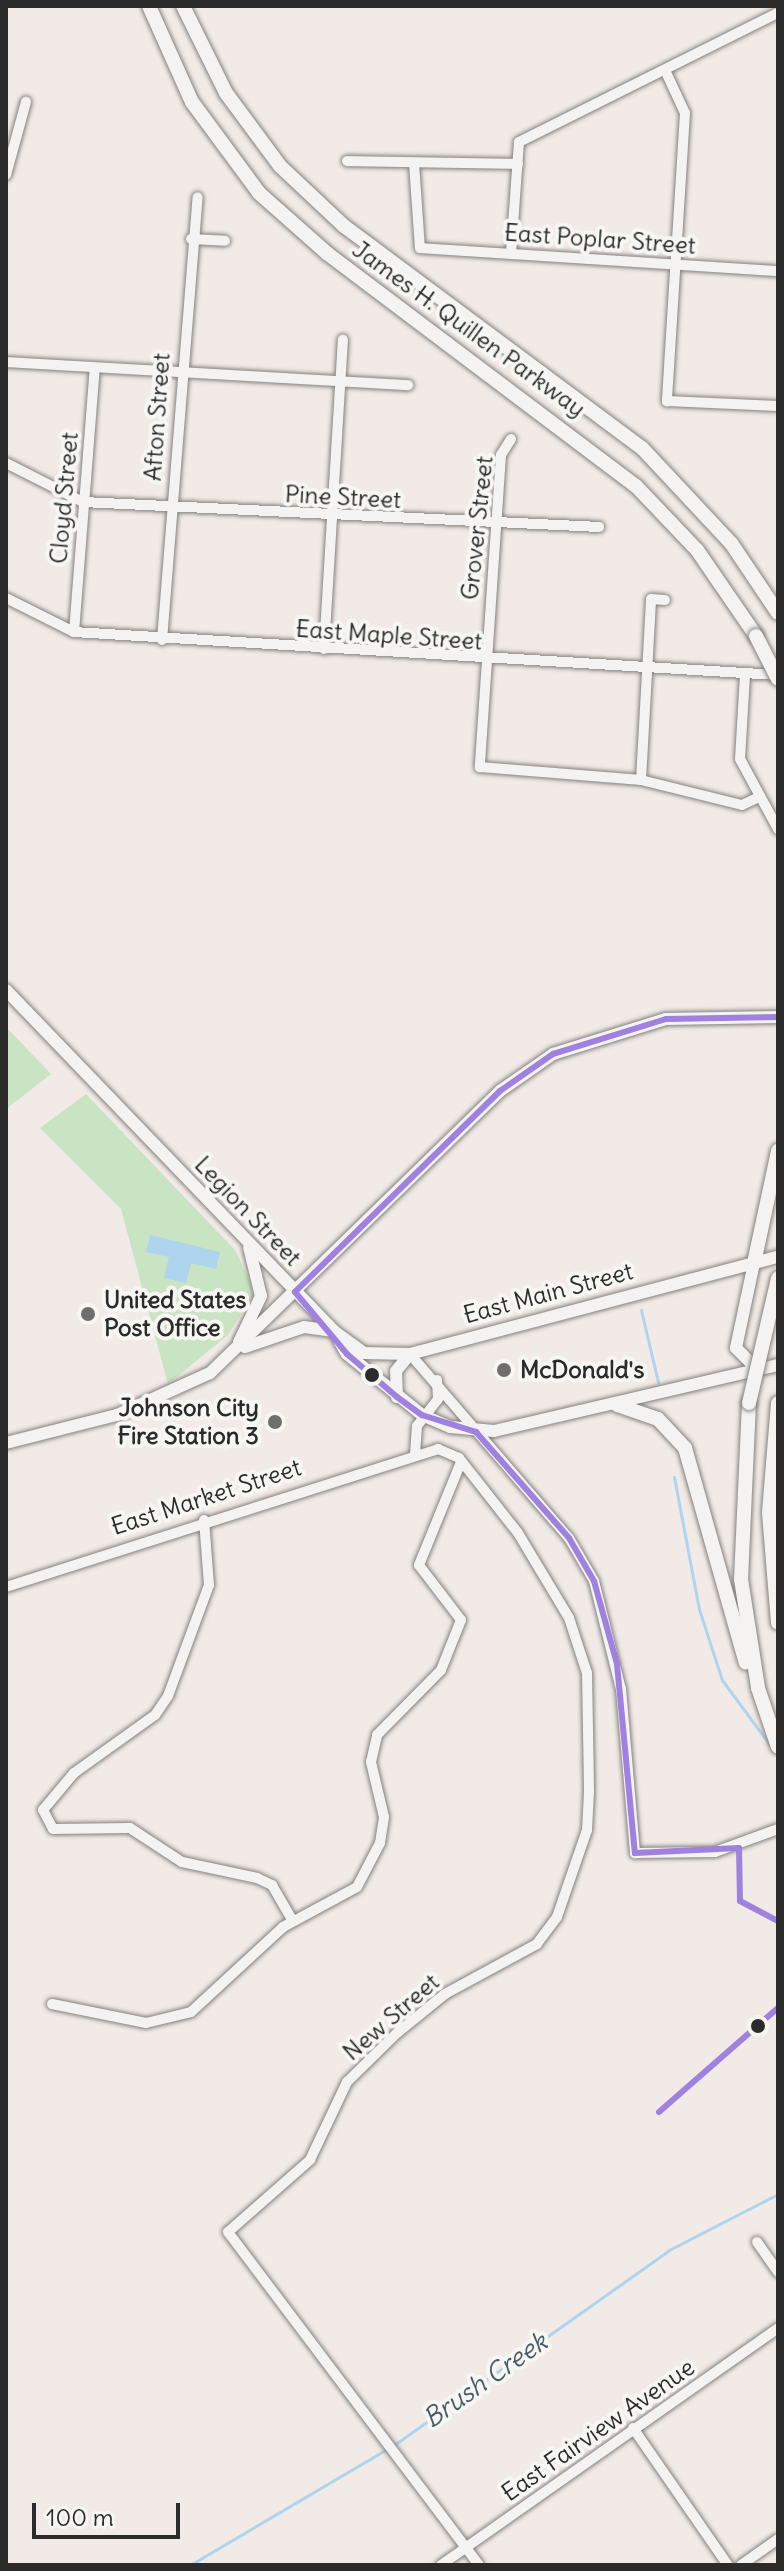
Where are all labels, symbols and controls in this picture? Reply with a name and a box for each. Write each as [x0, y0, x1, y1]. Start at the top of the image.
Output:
street label: East Poplar Street [503, 218, 697, 260]
street label: James H. Quillen Parkway [347, 235, 591, 423]
street label: Afton Street [138, 352, 176, 482]
street label: Cloyd Street [44, 431, 84, 565]
street label: Grover Street [455, 455, 499, 601]
street label: Pine Street [284, 480, 402, 514]
street label: East Maple Street [295, 614, 483, 656]
street label: Legion Street [189, 1150, 307, 1272]
street label: East Main Street [460, 1257, 636, 1329]
place label: United States Post Office [104, 1286, 246, 1342]
marker: United States Post Office [79, 1305, 97, 1323]
place label: McDonald's [520, 1356, 644, 1384]
marker: McDonald's [495, 1361, 513, 1379]
unlabelled marker [364, 1367, 380, 1383]
place label: Johnson City Fire Station 3 [117, 1394, 259, 1450]
marker: Johnson City Fire Station 3 [266, 1413, 284, 1431]
street label: East Market Street [107, 1453, 305, 1541]
street label: New Street [337, 1967, 445, 2067]
unlabelled marker [750, 2018, 766, 2034]
water label: Brush Creek [417, 2326, 553, 2434]
street label: East Fairview Avenue [496, 2353, 700, 2507]
scale bar [36, 2487, 184, 2537]
text: 100 m [46, 2502, 114, 2532]

